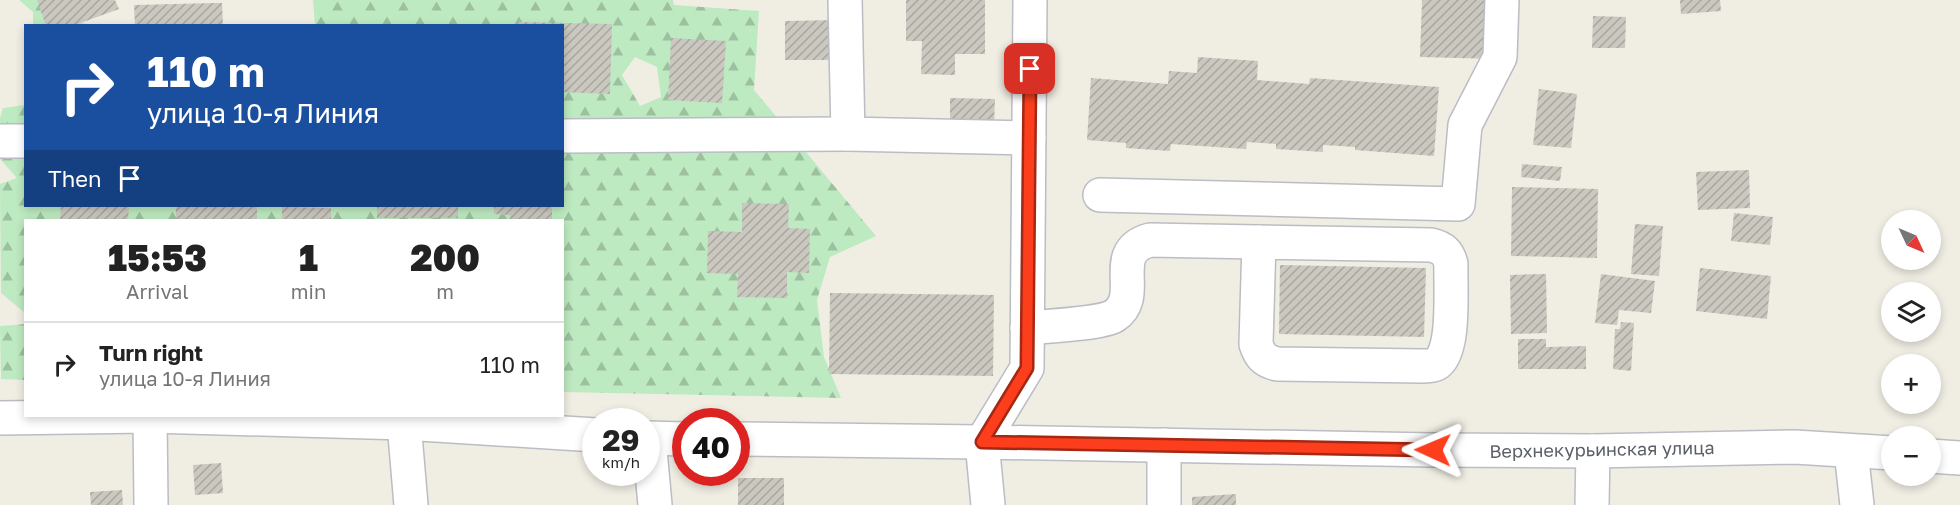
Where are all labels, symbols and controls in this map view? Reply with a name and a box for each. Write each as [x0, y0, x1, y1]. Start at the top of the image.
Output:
pin [1004, 43, 1055, 94]
text: 110 m [147, 46, 265, 96]
icon: right [48, 48, 126, 126]
icon: arrive [1013, 52, 1046, 85]
text: улица 10-я Линия [147, 97, 379, 129]
icon: arrive [113, 162, 146, 195]
text: Then [48, 165, 101, 192]
north arrow [1881, 210, 1941, 270]
map controls [1881, 210, 1941, 486]
text: 15:53 [108, 236, 207, 279]
text: 1 [299, 236, 318, 279]
text: 200 [410, 236, 480, 279]
text: Arrival [126, 279, 189, 303]
text: min [291, 279, 326, 303]
text: m [436, 279, 454, 303]
button: layers [1881, 282, 1941, 342]
text: Turn right [99, 339, 203, 366]
icon: right [48, 348, 81, 381]
text: 110 m [480, 351, 540, 378]
button: + [1881, 354, 1941, 414]
text: улица 10-я Линия [99, 366, 271, 390]
speed limit sign: 40 [672, 408, 750, 486]
position arrow [1401, 418, 1465, 482]
text: 29 [602, 422, 640, 458]
button: − [1881, 426, 1941, 486]
street label: Верхнекурьинская улица [1489, 436, 1715, 462]
text: km/h [602, 453, 640, 471]

